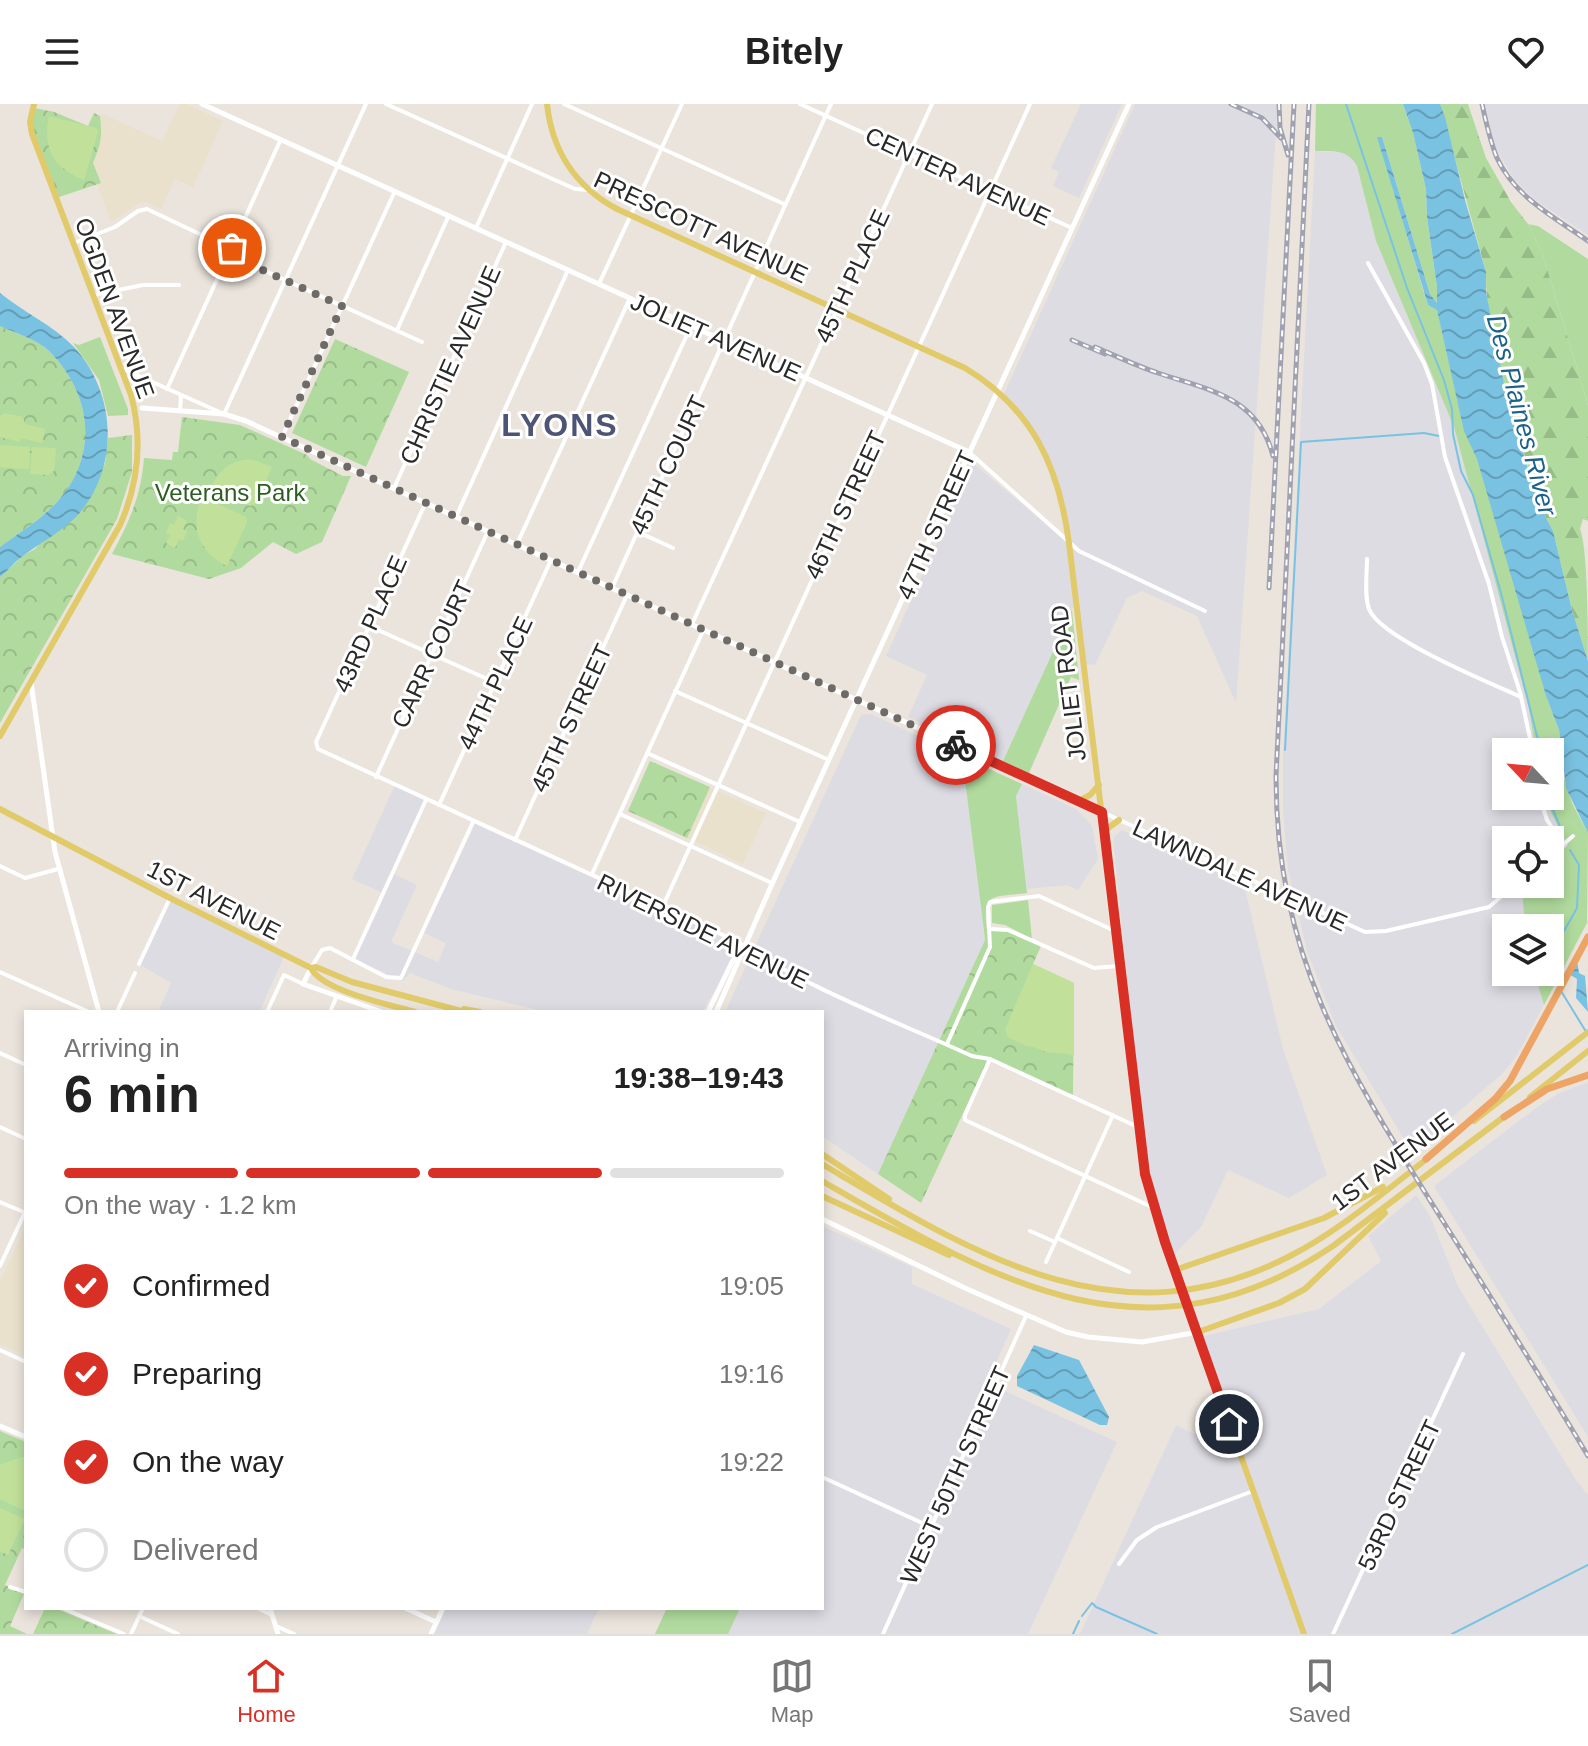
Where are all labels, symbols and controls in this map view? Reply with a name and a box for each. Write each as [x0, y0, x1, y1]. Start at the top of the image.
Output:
icon: menu [40, 30, 84, 74]
icon: heart [1504, 30, 1548, 74]
text: Bitely [745, 31, 843, 72]
street label: CENTER AVENUE [861, 121, 1055, 231]
street label: PRESCOTT AVENUE [590, 166, 812, 288]
street label: 45TH PLACE [809, 205, 895, 347]
street label: OGDEN AVENUE [70, 214, 160, 402]
pin [198, 214, 266, 282]
icon: bag [210, 226, 254, 270]
street label: CHRISTIE AVENUE [394, 262, 506, 468]
street label: JOLIET AVENUE [627, 287, 805, 387]
water label: Des Plaines River [1481, 311, 1564, 520]
street label: 45TH COURT [624, 391, 712, 539]
district label: LYONS [501, 407, 619, 443]
street label: 46TH STREET [799, 426, 891, 583]
street label: 47TH STREET [891, 446, 981, 604]
park label: Veterans Park [155, 479, 306, 506]
street label: 43RD PLACE [328, 551, 412, 697]
street label: CARR COURT [386, 576, 478, 732]
street label: JOLIET ROAD [1045, 603, 1091, 763]
street label: 44TH PLACE [452, 612, 538, 754]
street label: 45TH STREET [525, 639, 617, 796]
courier [916, 705, 996, 785]
icon: bike [934, 723, 978, 767]
north arrow [1492, 738, 1564, 810]
map controls [1492, 738, 1564, 986]
street label: LAWNDALE AVENUE [1129, 813, 1351, 937]
button: locate [1492, 826, 1564, 898]
street label: 1ST AVENUE [143, 855, 285, 945]
street label: RIVERSIDE AVENUE [593, 868, 813, 994]
button: layers [1492, 914, 1564, 986]
text: Arriving in [64, 1033, 180, 1063]
text: 19:38–19:43 [614, 1061, 784, 1094]
text: 6 min [64, 1065, 200, 1123]
street label: 1ST AVENUE [1326, 1106, 1458, 1216]
text: On the way · 1.2 km [64, 1190, 297, 1220]
icon: check [64, 1264, 108, 1308]
text: Confirmed [132, 1269, 270, 1302]
text: 19:05 [719, 1271, 784, 1301]
icon: check [64, 1352, 108, 1396]
text: Preparing [132, 1357, 262, 1390]
text: 19:16 [719, 1359, 784, 1389]
street label: WEST 50TH STREET [895, 1362, 1015, 1588]
pin [1195, 1390, 1263, 1458]
icon: home [1207, 1402, 1251, 1446]
street label: 53RD STREET [1352, 1415, 1446, 1574]
icon: check [64, 1440, 108, 1484]
text: On the way [132, 1445, 284, 1478]
text: 19:22 [719, 1447, 784, 1477]
text: Delivered [132, 1533, 259, 1566]
tab: Home [237, 1654, 296, 1728]
tab: Map [770, 1654, 814, 1728]
tab: Saved [1288, 1654, 1351, 1728]

